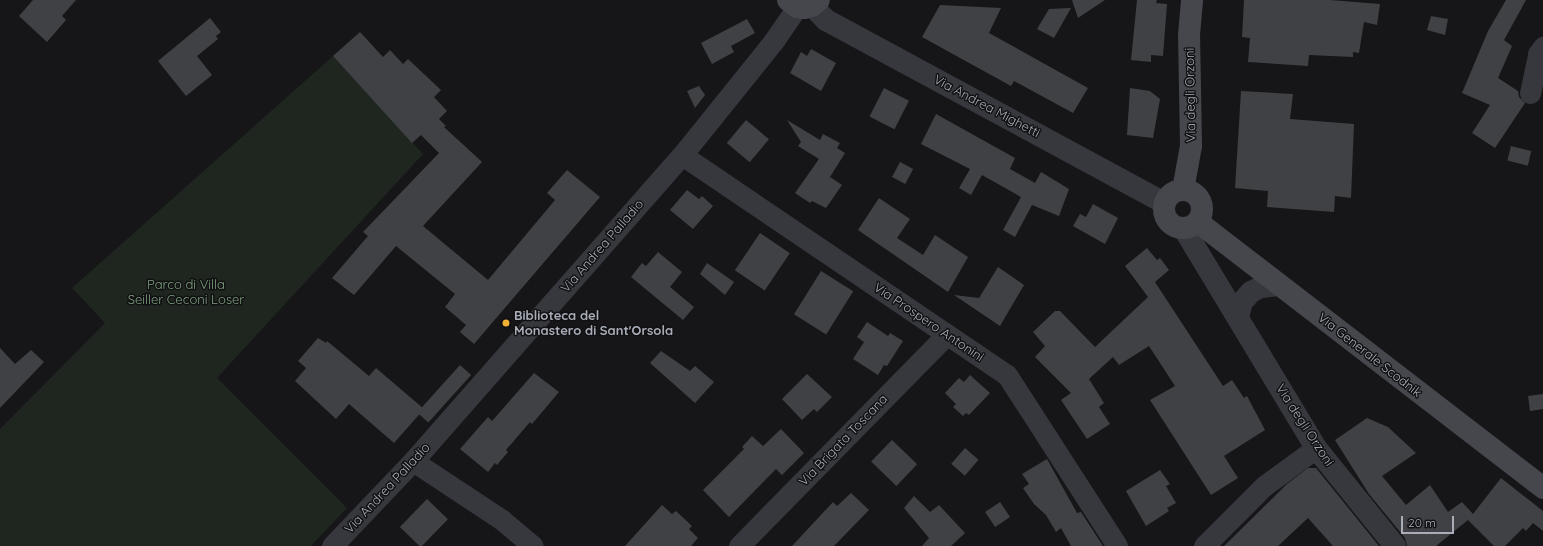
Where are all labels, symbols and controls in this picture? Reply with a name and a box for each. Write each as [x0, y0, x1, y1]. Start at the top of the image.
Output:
street label: Via degli Orzoni [1181, 48, 1199, 142]
street label: Via Andrea Mighetti [931, 71, 1043, 141]
street label: Via Andrea Palladio [557, 196, 647, 296]
park label: Parco di Villa Seiller Ceconi Loser [128, 277, 244, 308]
street label: Via Prospero Antonini [871, 279, 987, 365]
place label: Biblioteca del Monastero di Sant'Orsola [514, 308, 673, 339]
street label: Via Generale Scodnik [1315, 310, 1425, 400]
marker: Biblioteca del Monastero di Sant'Orsola [501, 318, 511, 328]
street label: Via degli Orzoni [1273, 381, 1337, 469]
street label: Via Brigata Toscana [795, 391, 891, 489]
street label: Via Andrea Palladio [341, 439, 433, 537]
scale bar [1403, 508, 1456, 534]
text: 20 m [1408, 515, 1436, 530]

